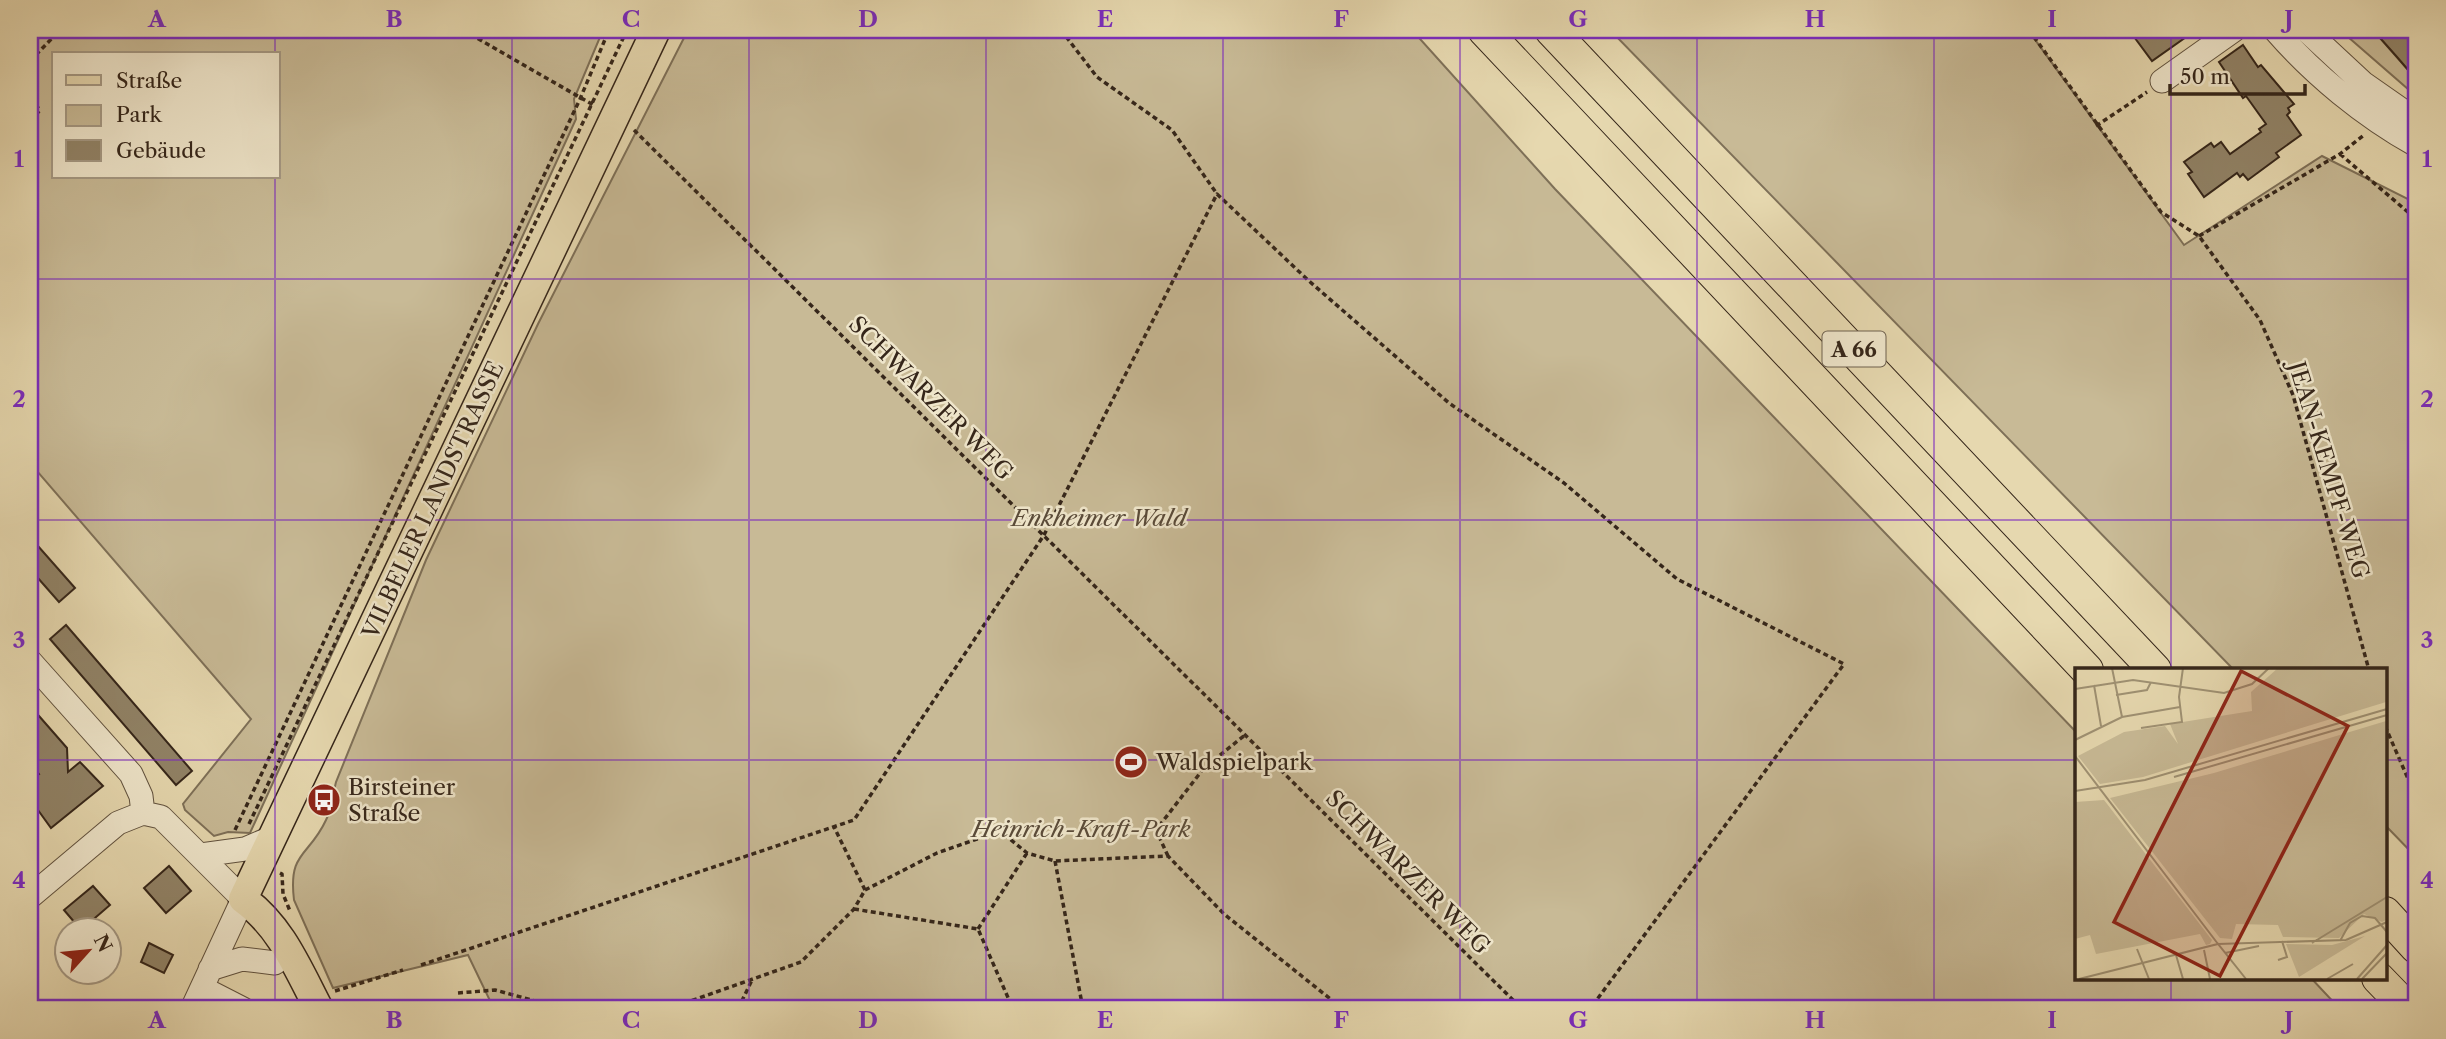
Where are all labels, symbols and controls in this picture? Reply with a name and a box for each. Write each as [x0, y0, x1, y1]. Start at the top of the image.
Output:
text: A [147, 5, 167, 33]
text: B [385, 5, 403, 33]
text: C [622, 5, 640, 33]
text: D [858, 5, 878, 33]
text: E [1097, 5, 1113, 33]
text: F [1333, 5, 1349, 33]
text: G [1568, 5, 1588, 33]
text: H [1805, 5, 1826, 33]
text: I [2047, 5, 2057, 33]
text: J [2280, 5, 2294, 33]
legend [52, 52, 280, 178]
scale bar [2170, 52, 2304, 96]
text: 50 m [2180, 64, 2230, 89]
text: Straße [116, 68, 182, 93]
text: Park [116, 102, 162, 127]
text: Gebäude [116, 138, 206, 163]
text: 1 [14, 145, 25, 173]
text: 1 [2422, 145, 2433, 173]
street label: SCHWARZER WEG [843, 310, 1019, 486]
road number: A 66 [1822, 332, 1885, 366]
street label: JEAN-KEMPF-WEG [2282, 355, 2375, 582]
street label: VILBELER LANDSTRASSE [356, 357, 510, 644]
text: 2 [12, 385, 26, 413]
text: 2 [2420, 385, 2434, 413]
park label: Enkheimer Wald [1009, 504, 1189, 532]
text: 3 [13, 626, 26, 654]
text: 3 [2421, 626, 2434, 654]
inset map [2075, 668, 2386, 979]
sports icon: Waldspielpark [1112, 743, 1150, 781]
place label: Waldspielpark [1155, 748, 1314, 776]
place label: Birsteiner Straße [348, 773, 456, 827]
bus stop icon: Birsteiner Straße [305, 781, 343, 819]
street label: SCHWARZER WEG [1320, 784, 1496, 960]
park label: Heinrich-Kraft-Park [969, 815, 1191, 843]
text: 4 [12, 866, 26, 894]
text: 4 [2420, 866, 2434, 894]
north arrow [52, 916, 122, 986]
text: N [89, 931, 117, 956]
text: A [147, 1006, 167, 1034]
text: B [385, 1006, 403, 1034]
text: C [622, 1006, 640, 1034]
text: D [858, 1006, 878, 1034]
text: E [1097, 1006, 1113, 1034]
text: F [1333, 1006, 1349, 1034]
text: G [1568, 1006, 1588, 1034]
text: H [1805, 1006, 1826, 1034]
text: I [2047, 1006, 2057, 1034]
text: J [2280, 1006, 2294, 1034]

